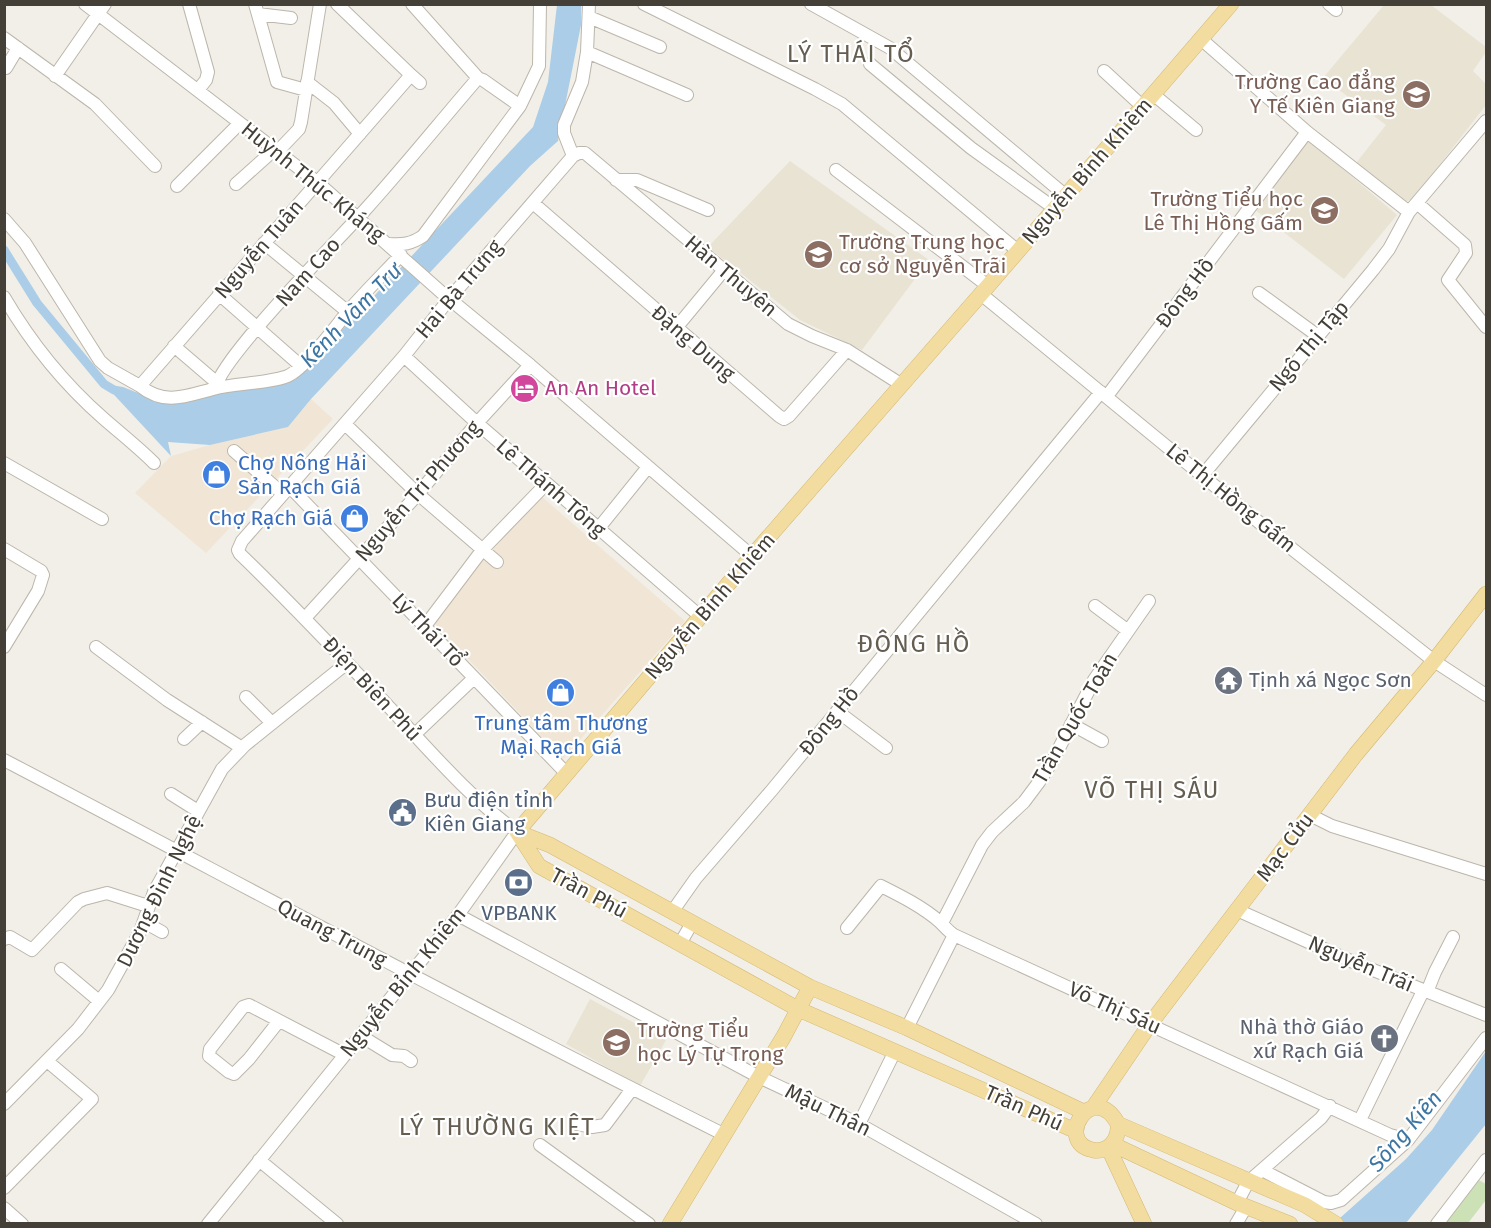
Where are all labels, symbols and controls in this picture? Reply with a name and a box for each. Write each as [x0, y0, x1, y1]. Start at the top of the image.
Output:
district label: LÝ THÁI TỔ [787, 36, 915, 68]
place label: Trường Cao đẳng Y Tế Kiên Giang [1235, 68, 1395, 119]
school or university icon: Trường Cao đẳng Y Tế Kiên Giang [1400, 78, 1432, 110]
street label: Nguyễn Bỉnh Khiêm [1016, 92, 1158, 250]
street label: Huỳnh Thúc Kháng [236, 116, 390, 248]
place label: Trường Tiểu học Lê Thị Hồng Gấm [1143, 185, 1303, 236]
street label: Nguyễn Tuân [209, 194, 309, 304]
school or university icon: Trường Tiểu học Lê Thị Hồng Gấm [1308, 195, 1340, 227]
place label: Trường Trung học cơ sở Nguyễn Trãi [839, 229, 1006, 279]
street label: Hàn Thuyên [679, 230, 783, 322]
street label: Nam Cao [270, 232, 346, 312]
street label: Hai Bà Trưng [410, 234, 508, 344]
school or university icon: Trường Trung học cơ sở Nguyễn Trãi [802, 238, 834, 270]
street label: Đông Hồ [1150, 253, 1220, 333]
water label: Kênh Vàm Trư [294, 256, 409, 373]
street label: Ngô Thị Tập [1263, 295, 1355, 397]
street label: Đặng Dung [646, 299, 740, 387]
hotel icon: An An Hotel [508, 372, 540, 404]
place label: An An Hotel [545, 375, 656, 401]
street label: Nguyễn Tri Phương [350, 415, 486, 567]
street label: Lê Thánh Tông [491, 433, 611, 543]
street label: Lê Thị Hồng Gấm [1161, 438, 1301, 558]
place label: Chợ Nông Hải Sản Rạch Giá [238, 450, 367, 500]
shop icon: Chợ Nông Hải Sản Rạch Giá [201, 459, 233, 491]
shop icon: Chợ Rạch Giá [338, 502, 370, 534]
place label: Chợ Rạch Giá [209, 505, 333, 531]
street label: Nguyễn Bỉnh Khiêm [639, 527, 781, 685]
street label: Lý Thái Tổ [386, 587, 470, 672]
district label: ĐÔNG HỒ [857, 626, 971, 658]
street label: Điện Biên Phủ [317, 631, 427, 747]
street label: Trần Quốc Toản [1027, 648, 1123, 788]
temple icon: Tịnh xá Ngọc Sơn [1212, 664, 1244, 696]
place label: Tịnh xá Ngọc Sơn [1249, 667, 1412, 693]
shop icon: Trung tâm Thương Mại Rạch Giá [545, 676, 577, 708]
street label: Đông Hồ [793, 681, 865, 761]
place label: Trung tâm Thương Mại Rạch Giá [475, 710, 648, 760]
district label: VÕ THỊ SÁU [1084, 775, 1220, 804]
place label: Bưu điện tỉnh Kiên Giang [424, 787, 553, 837]
public building icon: Bưu điện tỉnh Kiên Giang [387, 796, 419, 828]
street label: Mạc Cửu [1251, 807, 1319, 887]
street label: Dương Đình Nghệ [111, 811, 207, 971]
street label: Trần Phú [546, 862, 632, 924]
bank icon: VPBANK [503, 866, 535, 898]
street label: Quang Trung [273, 893, 391, 973]
place label: VPBANK [481, 900, 557, 926]
street label: Nguyễn Bỉnh Khiêm [334, 902, 472, 1062]
street label: Nguyễn Trãi [1304, 930, 1418, 998]
street label: Võ Thị Sáu [1065, 976, 1165, 1040]
place label: Nhà thờ Giáo xứ Rạch Giá [1240, 1014, 1364, 1064]
place label: Trường Tiểu học Lý Tự Trọng [637, 1016, 784, 1067]
church icon: Nhà thờ Giáo xứ Rạch Giá [1369, 1023, 1401, 1055]
school or university icon: Trường Tiểu học Lý Tự Trọng [600, 1026, 632, 1058]
street label: Mậu Thân [781, 1078, 875, 1142]
street label: Trần Phú [981, 1079, 1067, 1137]
water label: Sông Kiên [1362, 1085, 1448, 1178]
district label: LÝ THƯỜNG KIỆT [399, 1112, 595, 1141]

